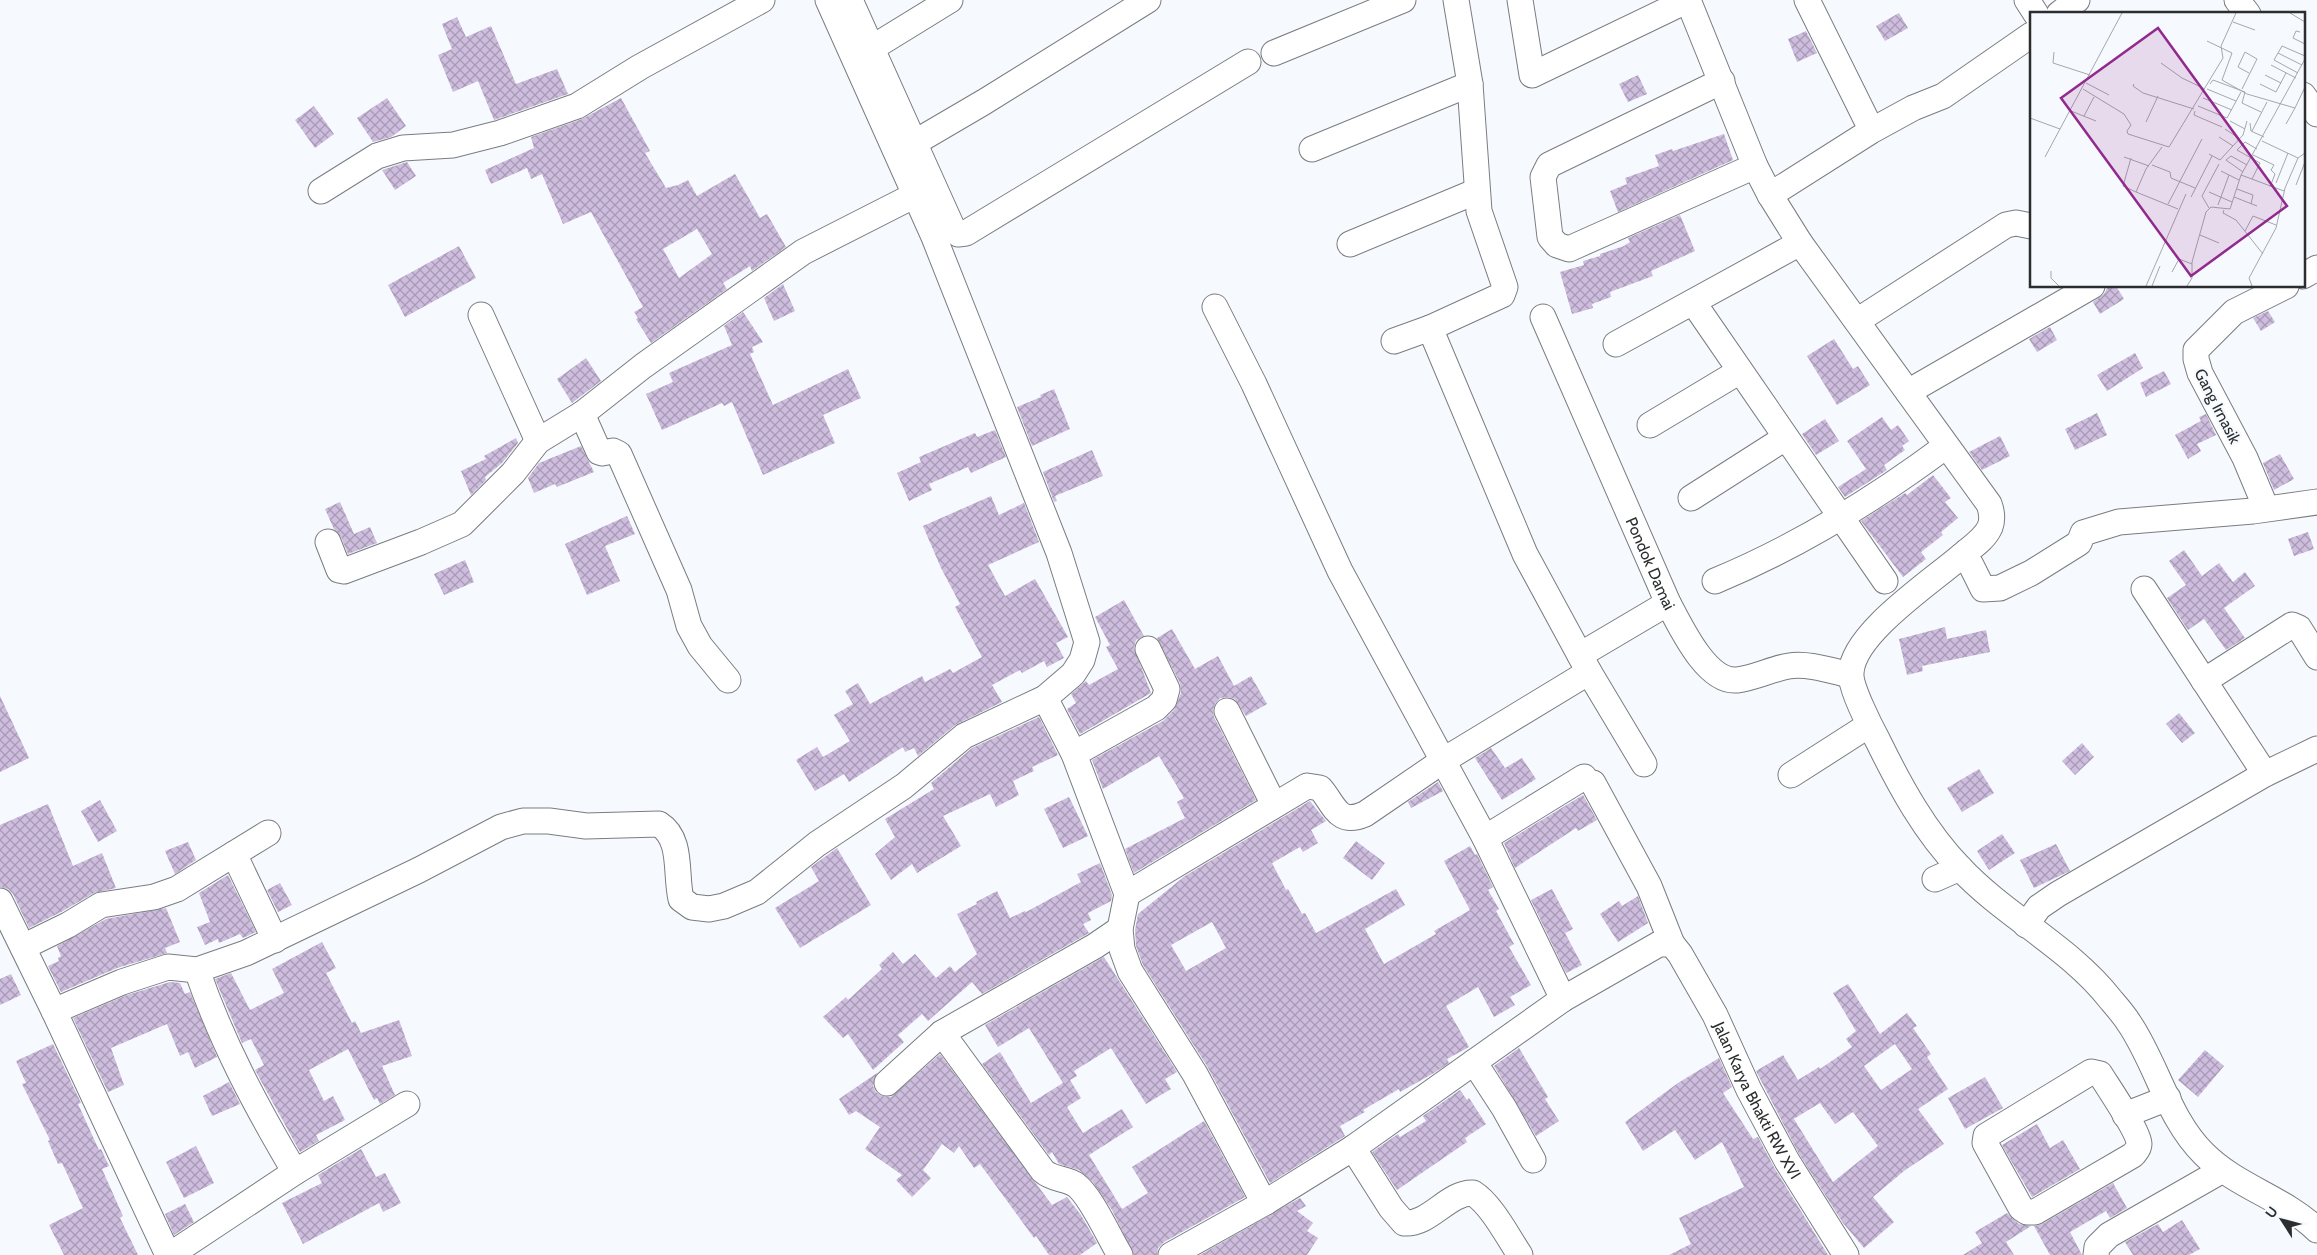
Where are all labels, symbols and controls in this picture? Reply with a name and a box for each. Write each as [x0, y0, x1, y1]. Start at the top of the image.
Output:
inset map [2030, 12, 2304, 288]
street label: Gang Irnasik [2191, 365, 2245, 448]
street label: Pondok Damai [1622, 514, 1679, 613]
street label: Jalan Karya Bhakti RW XVI [1709, 1018, 1805, 1183]
north arrow [2257, 1195, 2307, 1245]
text: U [2261, 1203, 2282, 1222]

